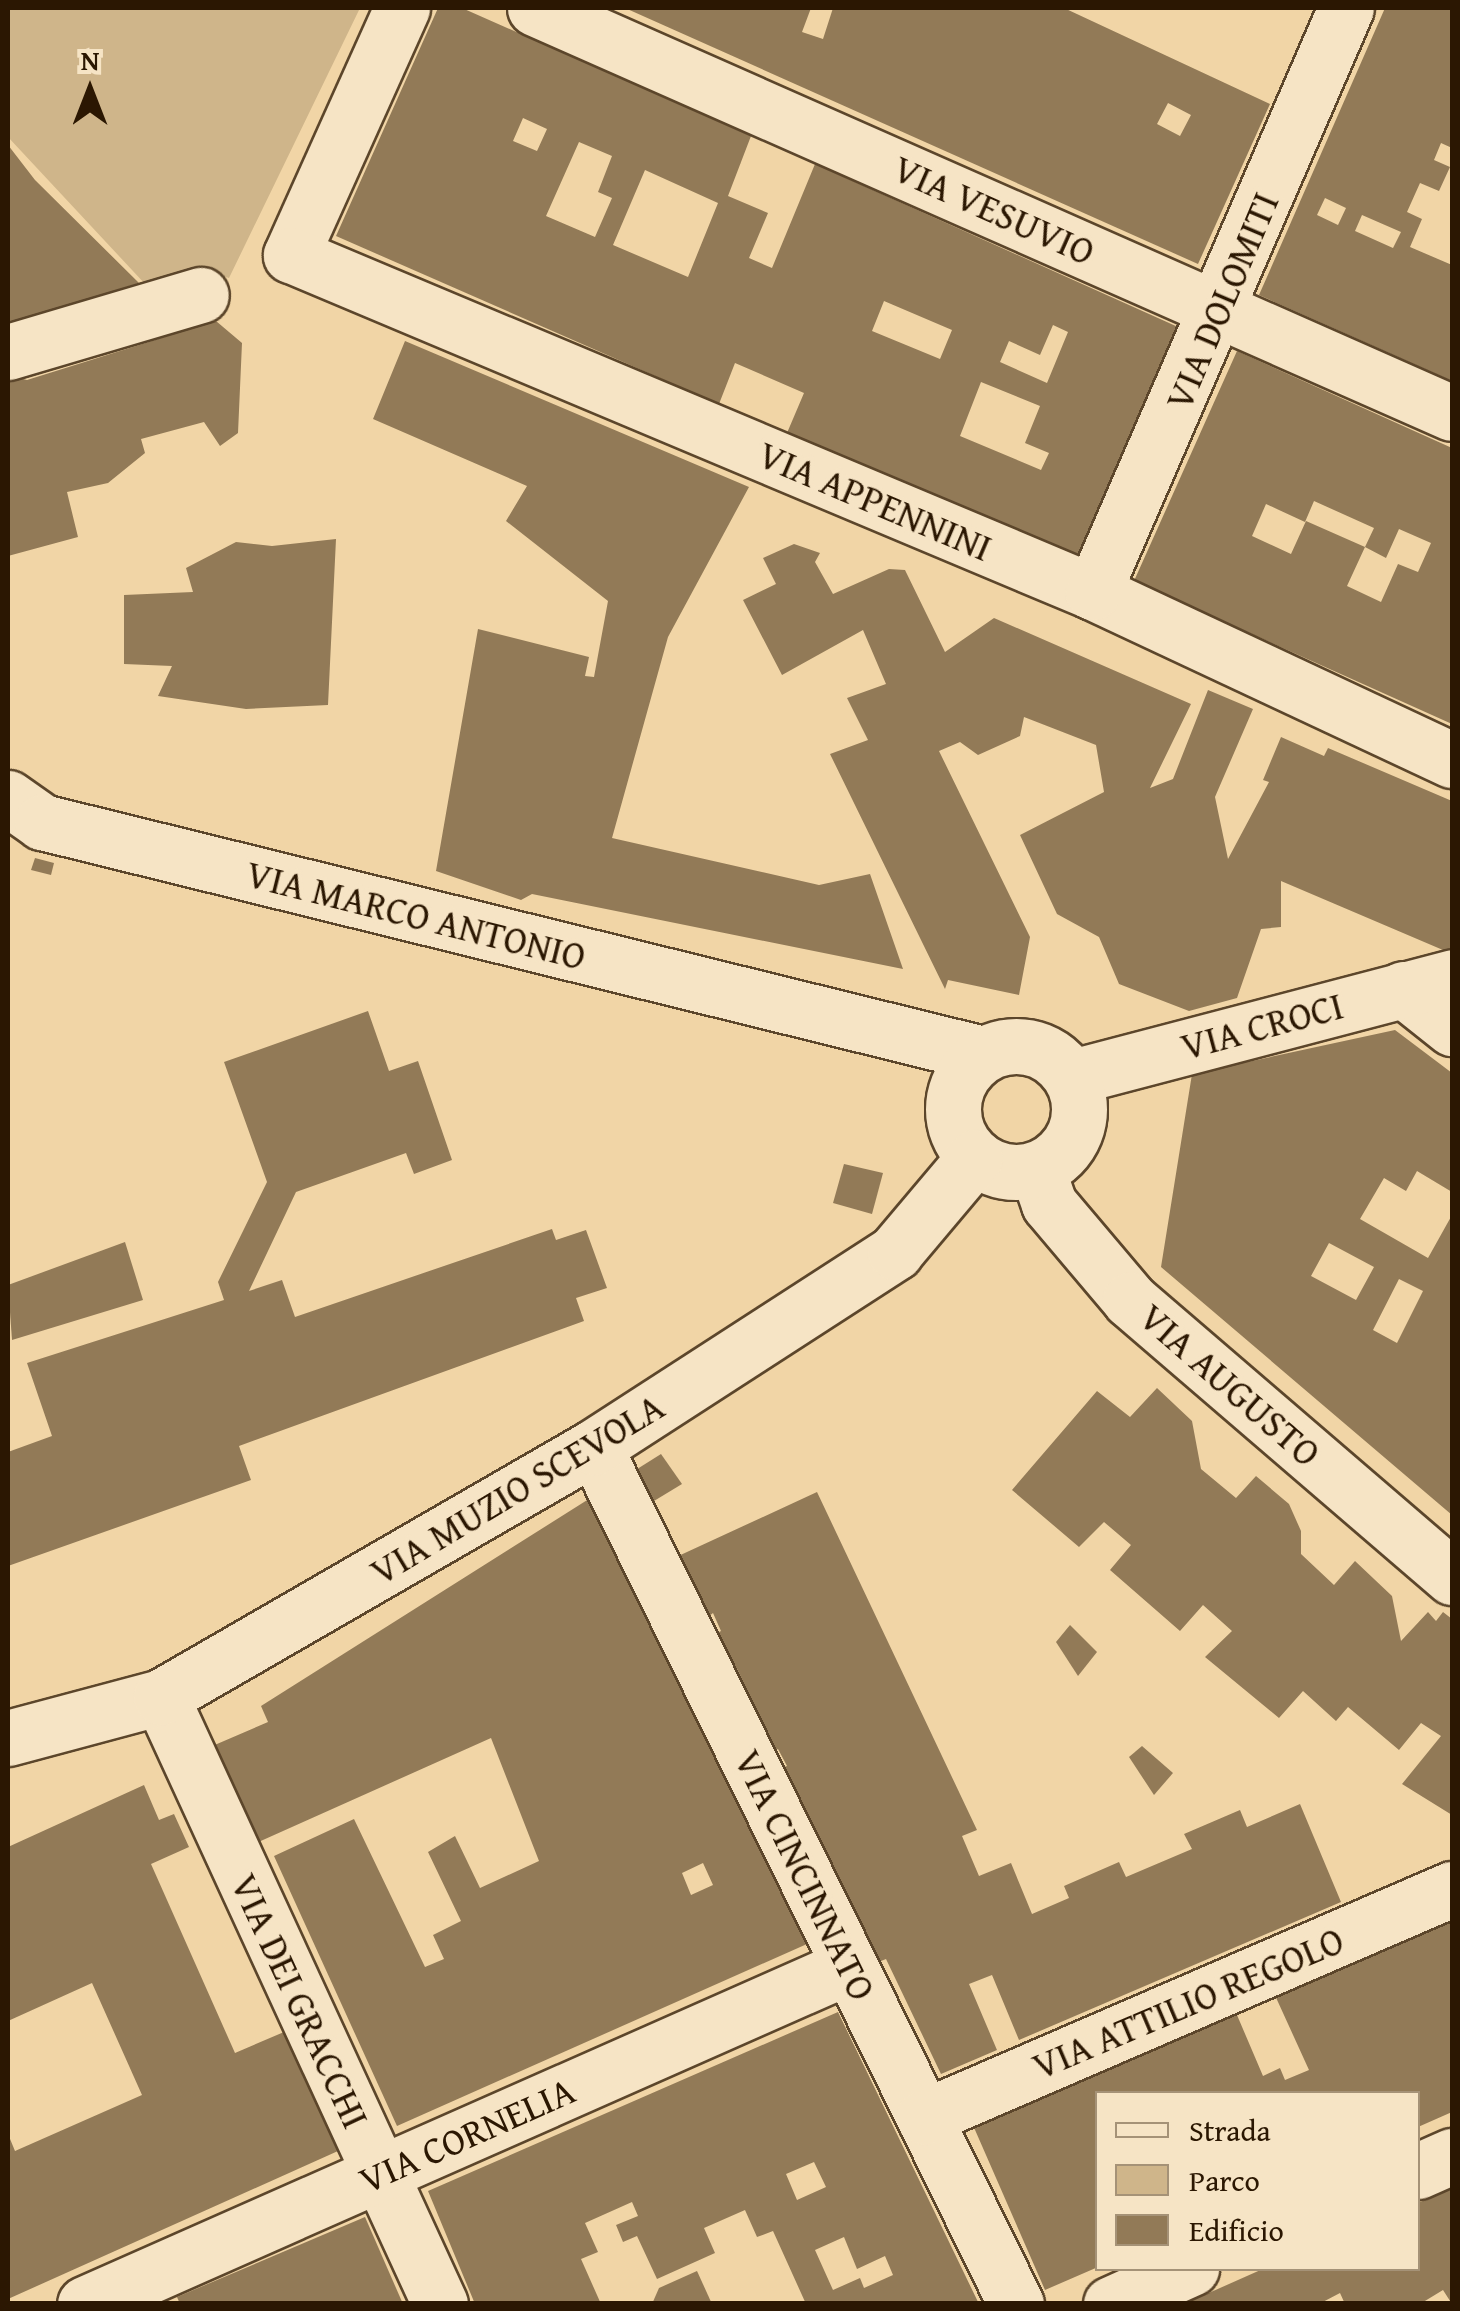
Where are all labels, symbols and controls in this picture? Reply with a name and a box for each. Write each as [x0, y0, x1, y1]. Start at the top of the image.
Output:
text: N [81, 39, 99, 80]
north arrow [40, 40, 140, 140]
street label: VIA VESUVIO [886, 145, 1102, 275]
street label: VIA DOLOMITI [1156, 186, 1288, 416]
street label: VIA APPENNINI [751, 431, 999, 571]
street label: VIA MARCO ANTONIO [242, 851, 590, 979]
street label: VIA CROCI [1176, 983, 1348, 1069]
street label: VIA AUGUSTO [1130, 1294, 1330, 1476]
street label: VIA MUZIO SCEVOLA [362, 1383, 672, 1595]
street label: VIA CINCINNATO [725, 1742, 885, 2008]
street label: VIA DEI GRACCHI [221, 1867, 379, 2135]
street label: VIA ATTILIO REGOLO [1026, 1917, 1350, 2089]
street label: VIA CORNELIA [352, 2067, 582, 2203]
legend [1095, 2091, 1420, 2271]
text: Strada [1189, 2108, 1271, 2152]
text: Parco [1189, 2158, 1260, 2202]
text: Edificio [1189, 2208, 1284, 2252]

